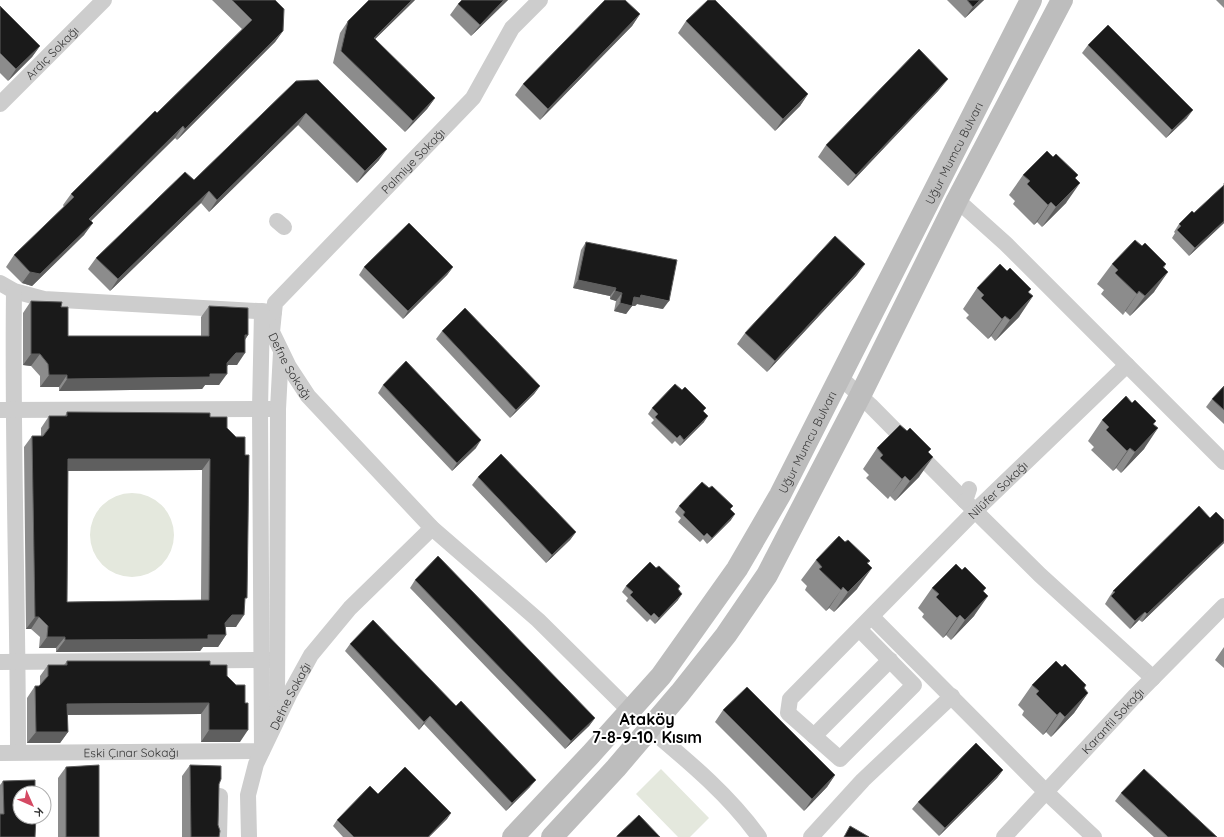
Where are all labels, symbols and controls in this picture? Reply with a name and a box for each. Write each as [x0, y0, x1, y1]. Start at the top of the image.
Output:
street label: Ardıç Sokağı [22, 23, 81, 82]
street label: Uğur Mumcu Bulvarı [921, 99, 986, 207]
street label: Palmiye Sokağı [378, 125, 448, 196]
street label: Defne Sokağı [266, 330, 315, 403]
street label: Uğur Mumcu Bulvarı [775, 388, 839, 496]
street label: Nilüfer Sokağı [964, 457, 1030, 522]
street label: Defne Sokağı [266, 659, 313, 732]
street label: Karanfil Sokağı [1078, 684, 1147, 757]
district label: Ataköy 7-8-9-10. Kısım [592, 709, 702, 747]
street label: Eski Çınar Sokağı [83, 744, 179, 760]
north arrow [12, 785, 52, 825]
text: K [32, 805, 47, 820]

